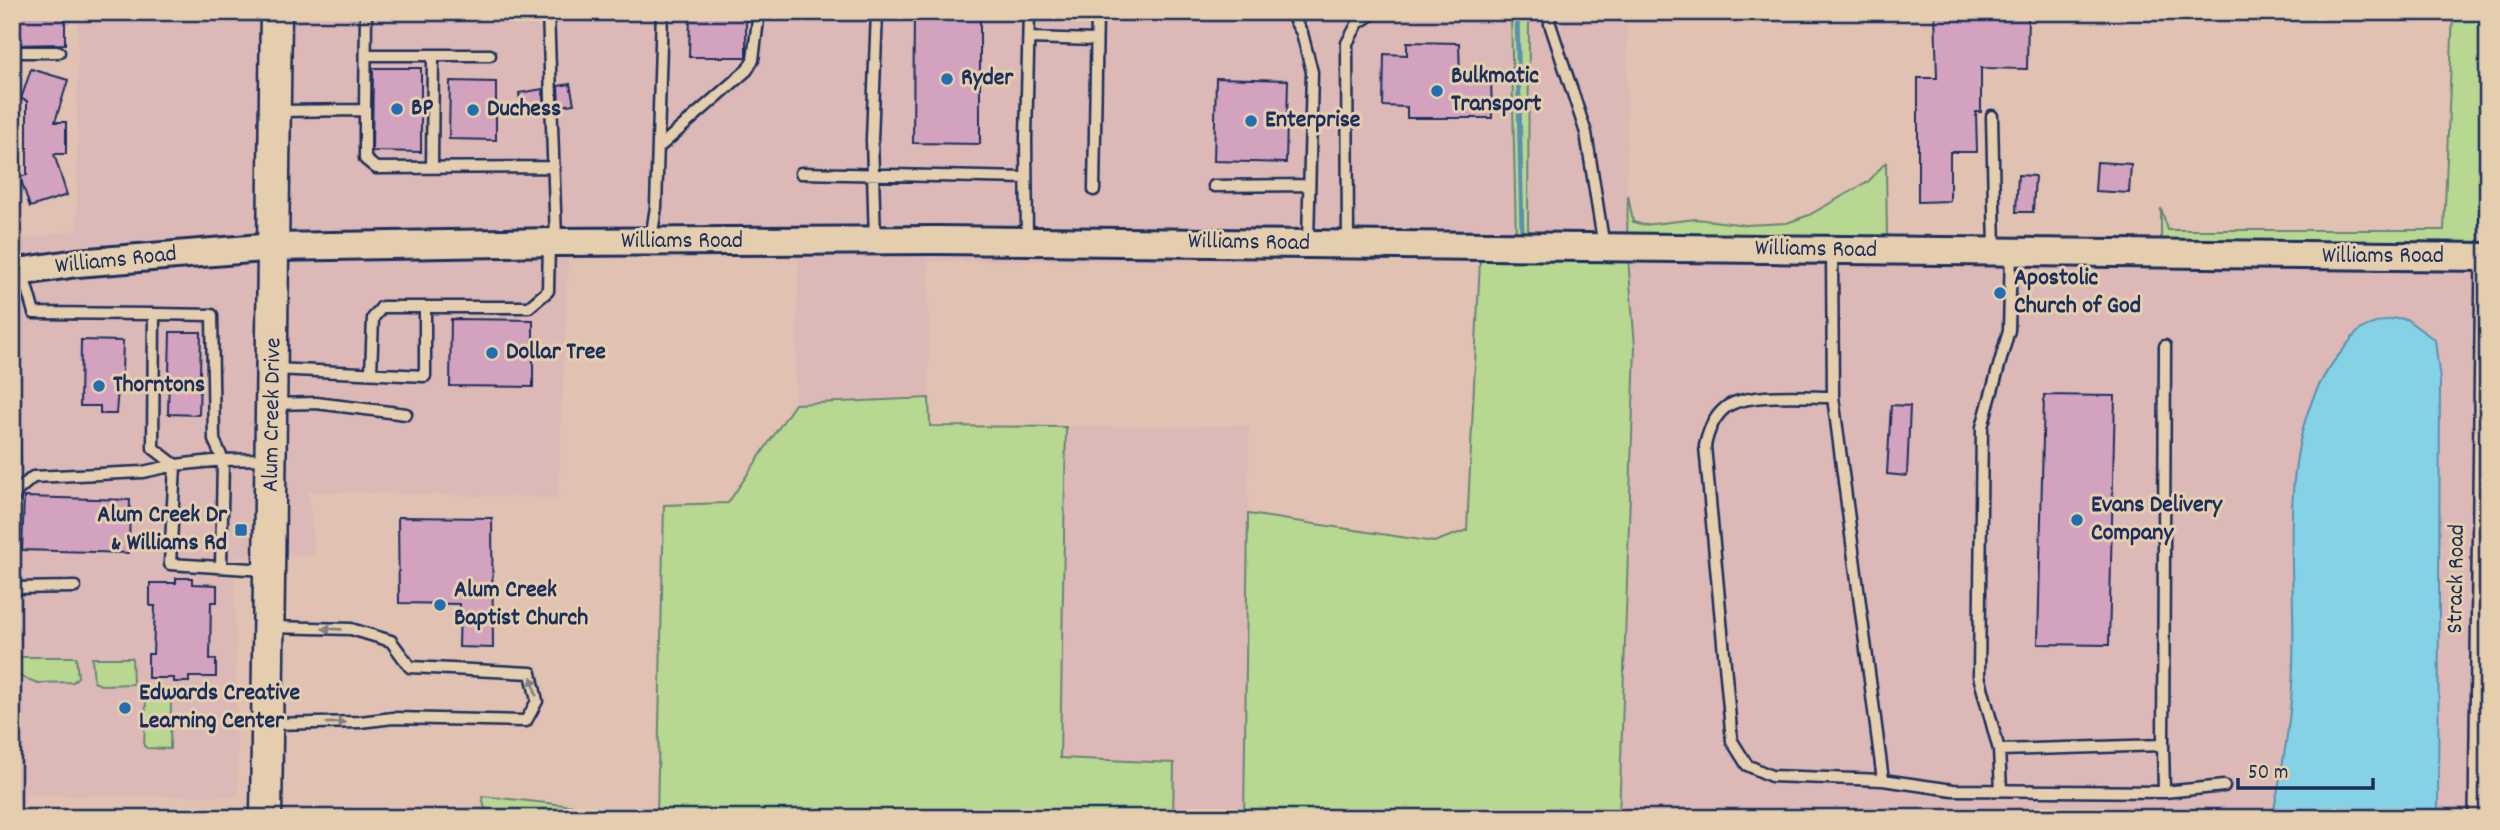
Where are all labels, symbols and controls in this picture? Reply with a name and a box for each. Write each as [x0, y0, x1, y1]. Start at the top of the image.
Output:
place label: Bulkmatic Transport [1451, 60, 1542, 122]
place label: Ryder [961, 62, 1014, 96]
marker: Ryder [939, 71, 955, 87]
marker: Bulkmatic Transport [1429, 83, 1445, 99]
place label: BP [411, 92, 433, 126]
place label: Duchess [487, 93, 561, 127]
marker: BP [389, 101, 405, 117]
marker: Duchess [465, 102, 481, 118]
place label: Enterprise [1265, 104, 1361, 138]
marker: Enterprise [1243, 113, 1259, 129]
street label: Williams Road [621, 225, 743, 259]
street label: Williams Road [1188, 225, 1310, 261]
street label: Williams Road [1755, 232, 1877, 268]
street label: Williams Road [53, 238, 179, 284]
street label: Williams Road [2322, 240, 2444, 274]
place label: Apostolic Church of God [2014, 262, 2141, 324]
marker: Apostolic Church of God [1992, 285, 2008, 301]
place label: Dollar Tree [506, 336, 606, 370]
street label: Alum Creek Drive [255, 337, 291, 493]
marker: Dollar Tree [484, 345, 500, 361]
place label: Thorntons [113, 369, 205, 403]
marker: Thorntons [91, 378, 107, 394]
place label: Evans Delivery Company [2091, 489, 2223, 551]
place label: Alum Creek Dr & Williams Rd [97, 499, 228, 561]
marker: Evans Delivery Company [2069, 512, 2085, 528]
marker: Alum Creek Dr & Williams Rd [233, 522, 249, 538]
street label: Strack Road [2439, 524, 2475, 634]
place label: Alum Creek Baptist Church [454, 574, 588, 636]
marker: Alum Creek Baptist Church [432, 597, 448, 613]
one-way arrow [321, 623, 343, 634]
one-way arrow [528, 675, 539, 697]
place label: Edwards Creative Learning Center [139, 677, 300, 739]
marker: Edwards Creative Learning Center [117, 700, 133, 716]
one-way arrow [325, 717, 347, 729]
scale bar [2238, 746, 2372, 790]
text: 50 m [2248, 759, 2288, 789]

